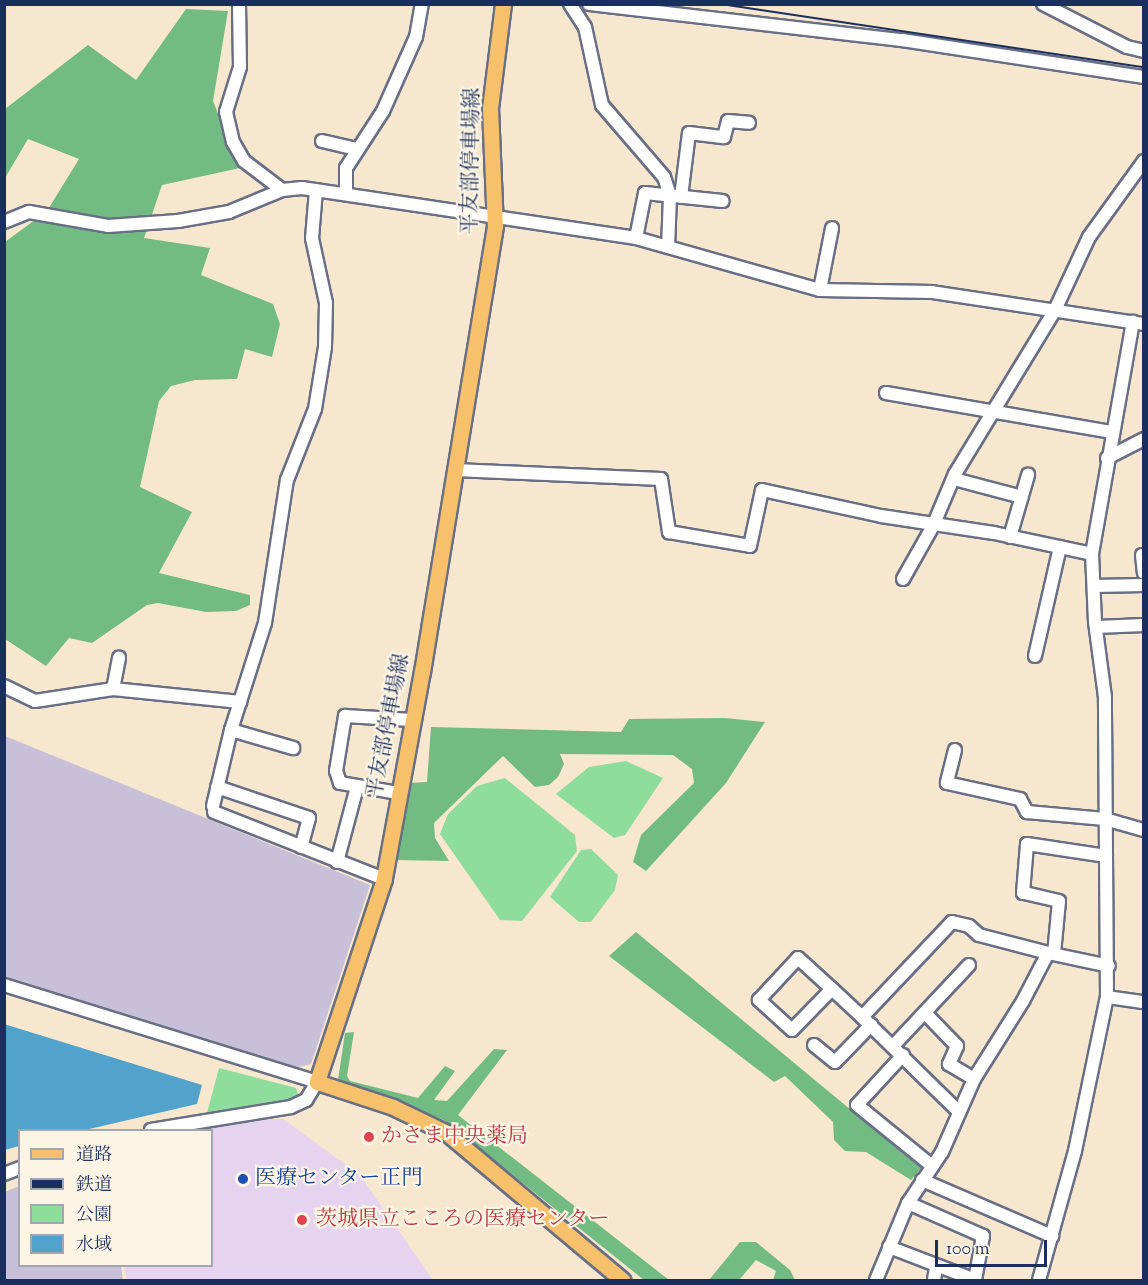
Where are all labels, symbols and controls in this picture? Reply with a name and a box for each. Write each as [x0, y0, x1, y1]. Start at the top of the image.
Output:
street label: 平友部停車場線 [458, 87, 486, 235]
street label: 平友部停車場線 [363, 651, 415, 801]
place label: かさま中央薬局 [381, 1124, 528, 1150]
legend [18, 1129, 213, 1267]
marker: かさま中央薬局 [362, 1130, 376, 1144]
text: 道路 [76, 1143, 112, 1169]
place label: 医療センター正門 [255, 1166, 423, 1192]
marker: 医療センター正門 [236, 1172, 250, 1186]
text: 鉄道 [76, 1173, 112, 1199]
text: 公園 [76, 1203, 112, 1229]
place label: 茨城県立こころの医療センター [316, 1207, 610, 1233]
marker: 茨城県立こころの医療センター [293, 1211, 311, 1229]
scale bar [938, 1228, 1050, 1266]
text: 水域 [76, 1233, 112, 1259]
text: 100 m [946, 1237, 990, 1263]

